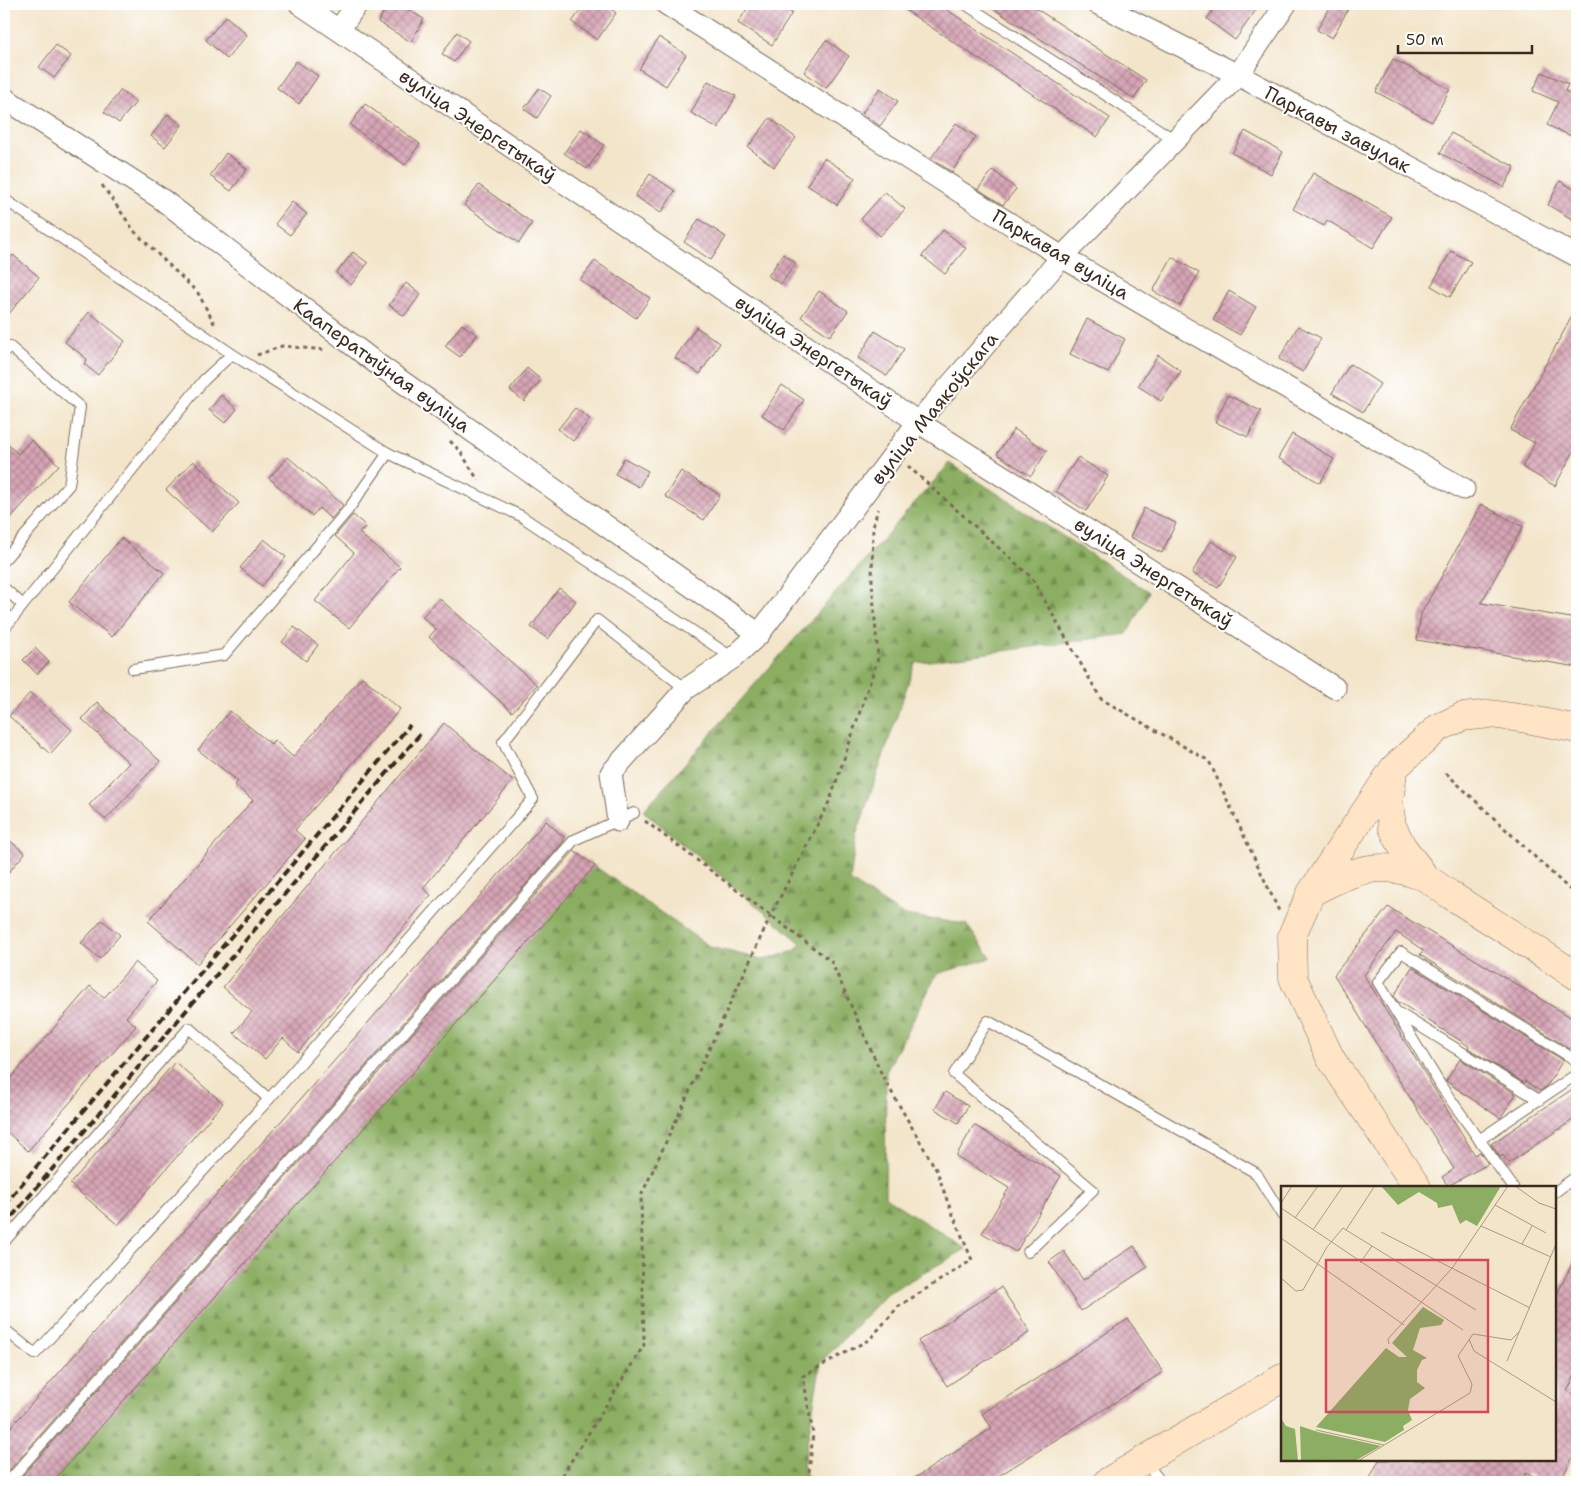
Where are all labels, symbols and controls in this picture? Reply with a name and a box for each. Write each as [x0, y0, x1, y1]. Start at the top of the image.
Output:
scale bar [1398, 22, 1532, 54]
text: 50 m [1406, 30, 1444, 50]
street label: вуліца Энергетыкаў [394, 63, 561, 187]
street label: Паркавы завулак [1260, 80, 1415, 179]
street label: Паркавая вуліца [988, 204, 1134, 305]
street label: вуліца Энергетыкаў [730, 289, 897, 413]
street label: Кааператыўная вуліца [288, 293, 475, 438]
street label: вуліца Маякоўскага [865, 327, 1004, 490]
street label: вуліца Энергетыкаў [1069, 512, 1238, 633]
inset map [1281, 1186, 1556, 1461]

